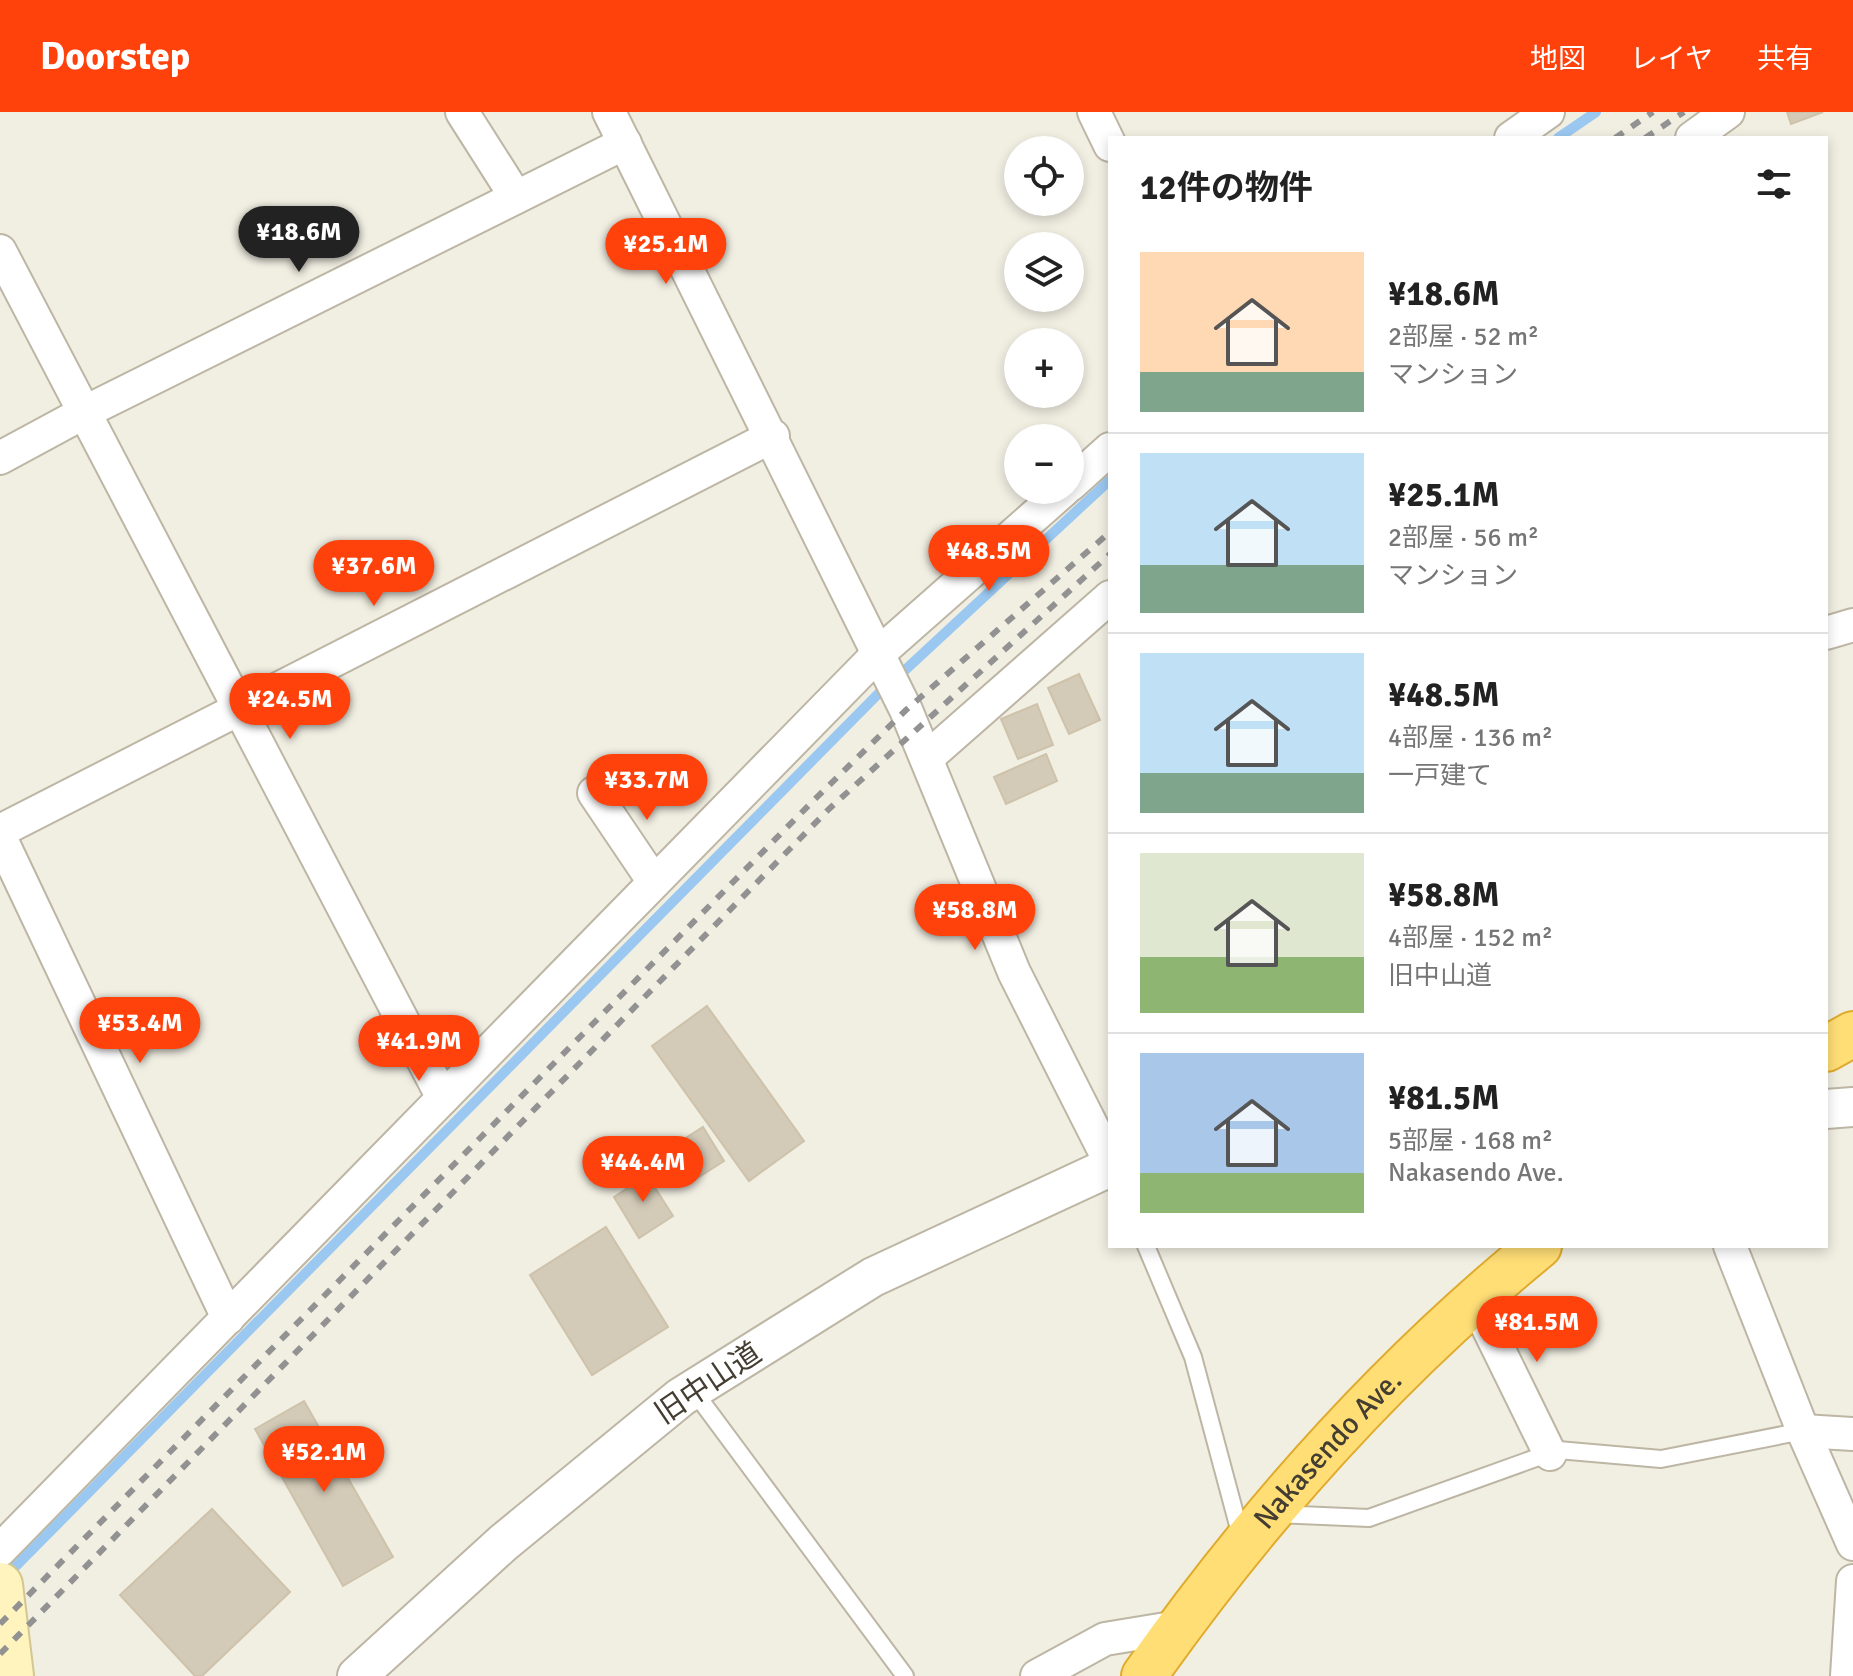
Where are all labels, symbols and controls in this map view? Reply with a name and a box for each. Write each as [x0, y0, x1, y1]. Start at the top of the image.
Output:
text: Doorstep [40, 33, 190, 80]
text: 地図 [1530, 42, 1586, 76]
text: レイヤ [1630, 42, 1713, 76]
text: 共有 [1757, 42, 1813, 76]
map controls [1004, 136, 1084, 504]
button: locate [1004, 136, 1084, 216]
icon: filters [1752, 162, 1796, 206]
text: 12件の物件 [1140, 167, 1313, 209]
pin: ¥18.6M [234, 206, 364, 274]
text: ¥18.6M [256, 216, 342, 248]
pin: ¥25.1M [601, 218, 731, 286]
text: ¥25.1M [623, 228, 709, 260]
button: layers [1004, 232, 1084, 312]
text: ¥18.6M [1388, 273, 1500, 315]
icon: home [1204, 284, 1300, 380]
text: 2部屋 · 52 m² [1388, 321, 1539, 353]
button: + [1004, 328, 1084, 408]
text: マンション [1388, 359, 1518, 391]
button: − [1004, 424, 1084, 504]
text: ¥25.1M [1388, 474, 1500, 516]
icon: home [1204, 485, 1300, 581]
text: 2部屋 · 56 m² [1388, 522, 1539, 554]
pin: ¥48.5M [924, 525, 1054, 593]
text: ¥48.5M [946, 535, 1032, 567]
pin: ¥37.6M [309, 540, 439, 608]
text: ¥37.6M [331, 550, 417, 582]
text: マンション [1388, 560, 1518, 592]
pin: ¥24.5M [225, 673, 355, 741]
text: ¥48.5M [1388, 674, 1500, 716]
text: ¥24.5M [247, 683, 333, 715]
icon: home [1204, 685, 1300, 781]
text: 4部屋 · 136 m² [1388, 722, 1553, 754]
pin: ¥33.7M [582, 754, 712, 822]
text: 一戸建て [1388, 760, 1492, 792]
text: ¥33.7M [604, 764, 690, 796]
text: ¥58.8M [1388, 874, 1500, 916]
pin: ¥58.8M [910, 884, 1040, 952]
icon: home [1204, 885, 1300, 981]
text: ¥58.8M [932, 894, 1018, 926]
text: 4部屋 · 152 m² [1388, 922, 1553, 954]
text: 旧中山道 [1388, 960, 1492, 992]
pin: ¥53.4M [75, 997, 205, 1065]
text: ¥53.4M [97, 1007, 183, 1039]
pin: ¥41.9M [354, 1015, 484, 1083]
text: ¥41.9M [376, 1025, 462, 1057]
text: ¥81.5M [1388, 1077, 1500, 1119]
icon: home [1204, 1085, 1300, 1181]
text: 5部屋 · 168 m² [1388, 1125, 1553, 1157]
pin: ¥44.4M [578, 1136, 708, 1204]
text: ¥44.4M [600, 1146, 686, 1178]
text: Nakasendo Ave. [1388, 1157, 1563, 1189]
pin: ¥81.5M [1472, 1296, 1602, 1364]
text: ¥81.5M [1494, 1306, 1580, 1338]
street label: 旧中山道 [648, 1335, 768, 1432]
street label: Nakasendo Ave. [1246, 1362, 1410, 1537]
pin: ¥52.1M [259, 1426, 389, 1494]
text: ¥52.1M [281, 1436, 367, 1468]

